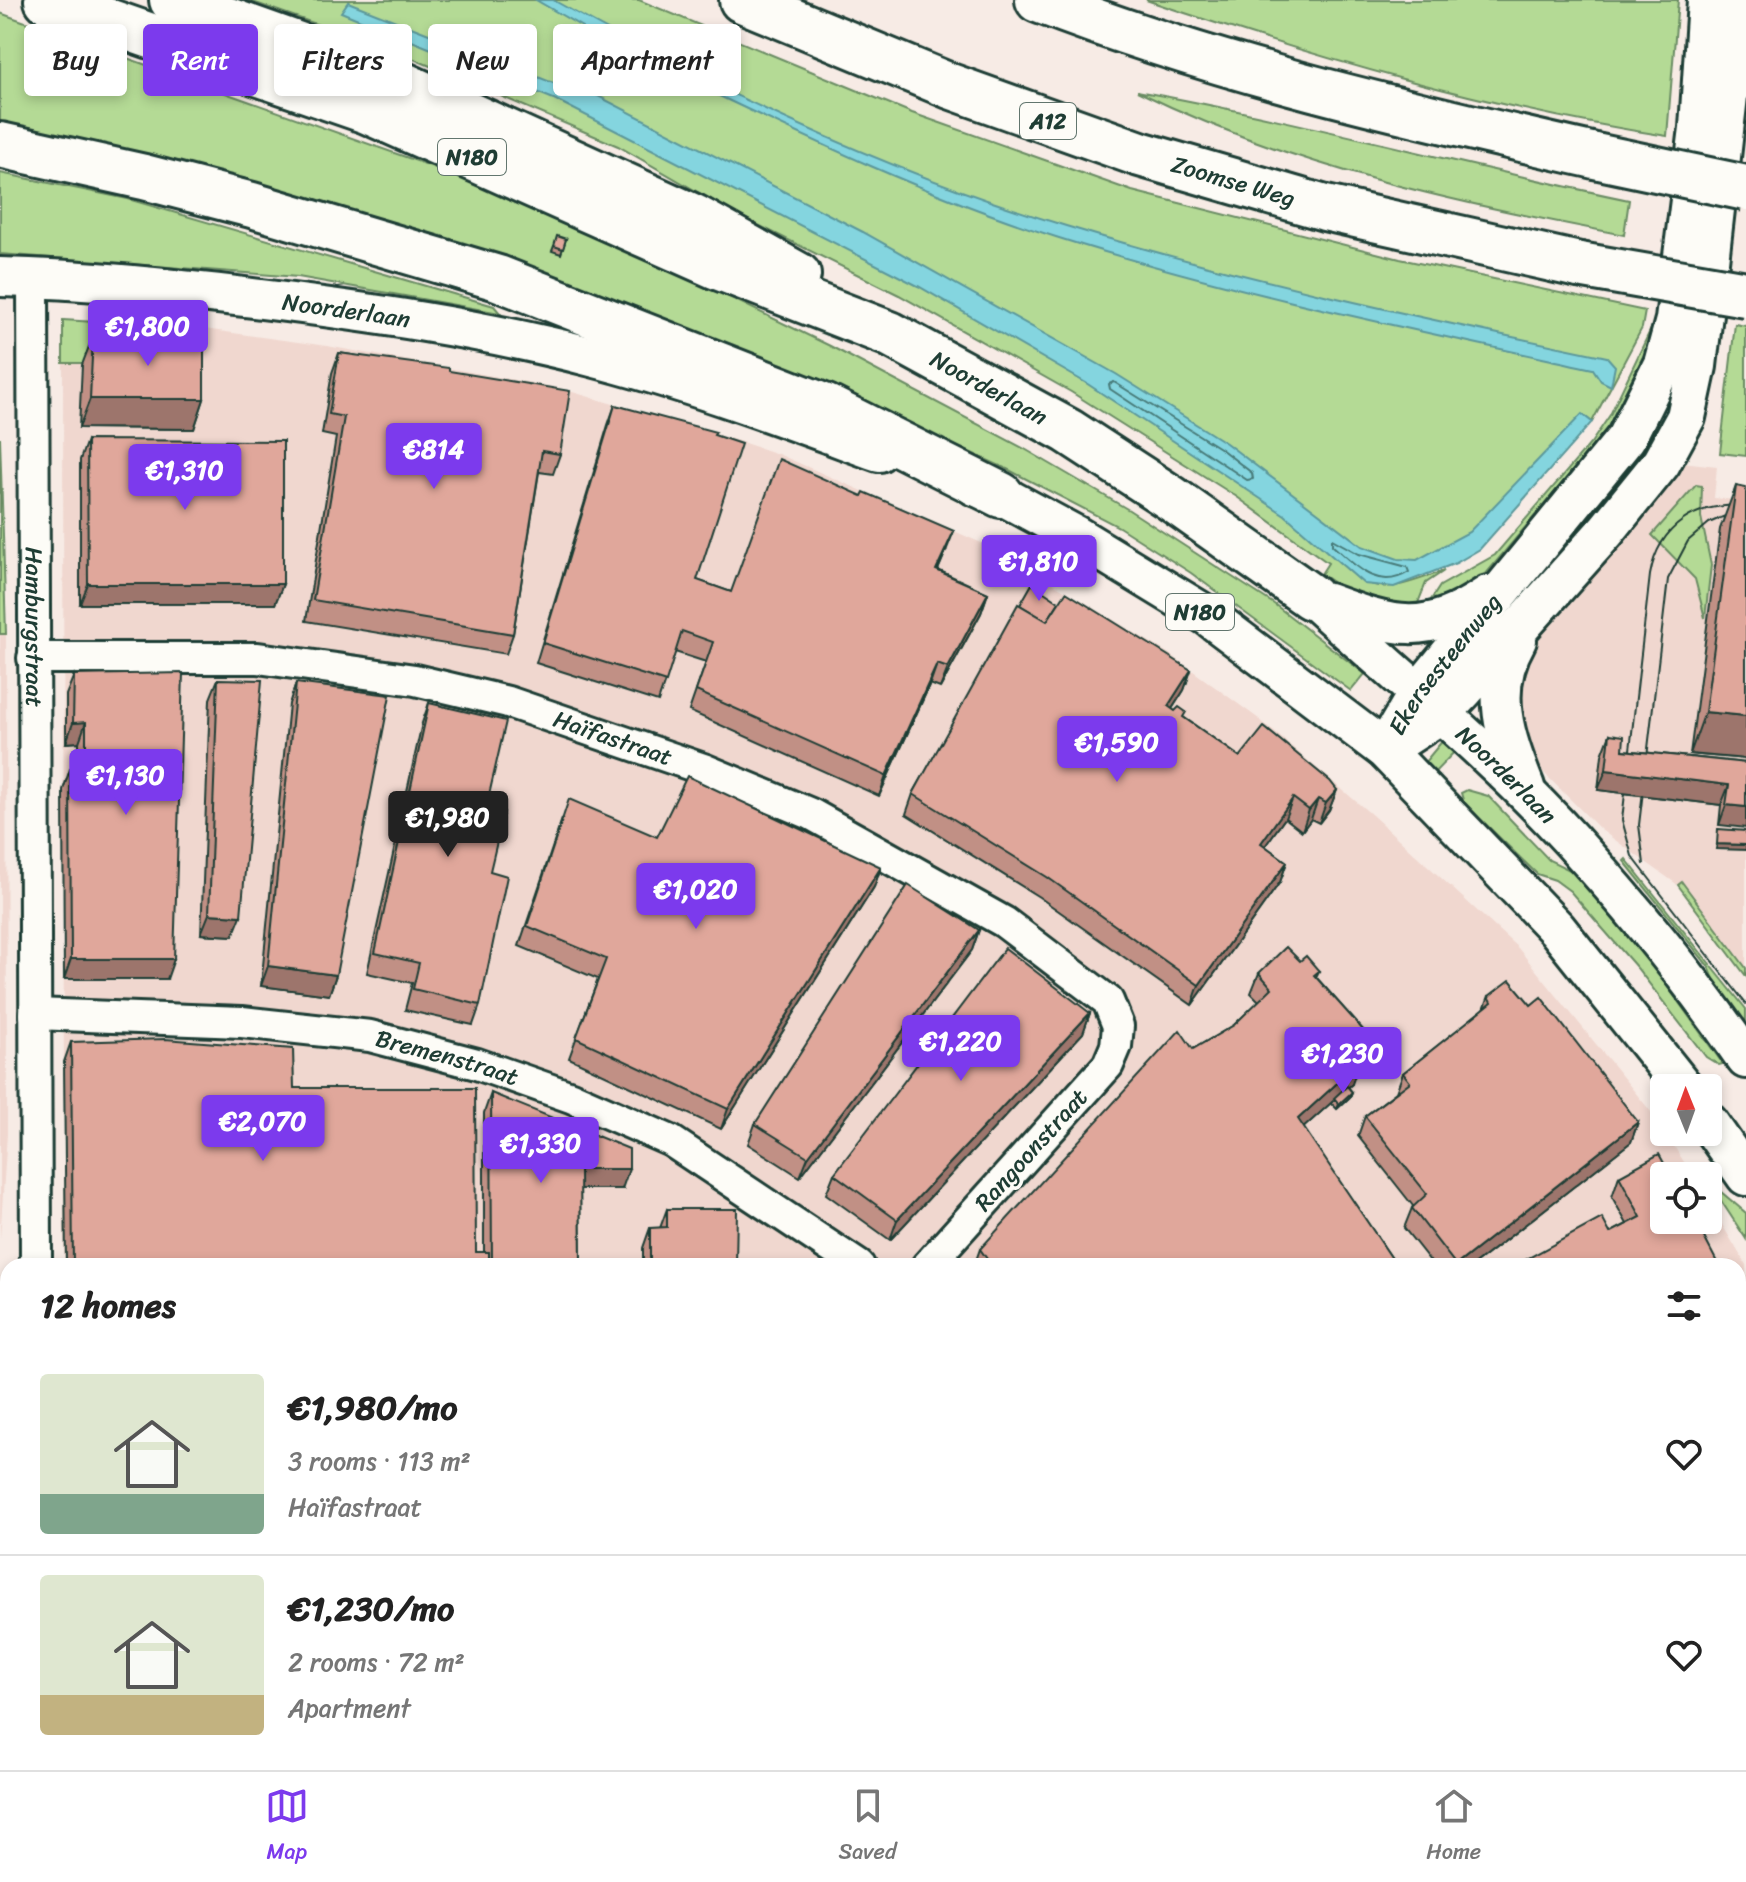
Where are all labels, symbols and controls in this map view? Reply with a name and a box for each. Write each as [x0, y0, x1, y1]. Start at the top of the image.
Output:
chip: Buy [24, 24, 127, 96]
chip: Rent [143, 24, 258, 96]
chip: Filters [274, 24, 412, 96]
chip: New [428, 24, 537, 96]
chip: Apartment [553, 24, 741, 96]
road number: A12 [1020, 103, 1076, 139]
road number: N180 [438, 139, 506, 175]
street label: Zoomse Weg [1166, 143, 1300, 219]
street label: Noorderlaan [280, 281, 413, 340]
pin: €1,800 [83, 300, 213, 368]
text: €1,800 [106, 303, 190, 349]
street label: Noorderlaan [922, 339, 1056, 437]
pin: €814 [387, 423, 481, 491]
text: €814 [404, 426, 464, 472]
pin: €1,310 [120, 444, 250, 512]
text: €1,310 [146, 447, 224, 493]
pin: €1,810 [974, 535, 1104, 603]
text: €1,810 [1000, 538, 1078, 584]
street label: Hamburgstraat [13, 547, 55, 707]
street label: Ekersesteenweg [1376, 584, 1513, 743]
road number: N180 [1166, 594, 1234, 630]
street label: Haïfastraat [548, 698, 678, 778]
street label: Noorderlaan [1446, 715, 1567, 834]
pin: €1,590 [1052, 716, 1182, 784]
text: €1,590 [1075, 719, 1159, 765]
pin: €1,130 [61, 749, 191, 817]
text: €1,130 [87, 752, 165, 798]
pin: €1,980 [383, 791, 513, 859]
text: €1,980 [406, 794, 490, 840]
pin: €1,020 [631, 863, 761, 931]
text: €1,020 [654, 866, 738, 912]
pin: €1,220 [896, 1015, 1026, 1083]
street label: Bremenstraat [371, 1017, 525, 1098]
text: €1,220 [920, 1018, 1002, 1064]
pin: €1,230 [1278, 1027, 1408, 1095]
text: €1,230 [1302, 1030, 1384, 1076]
north arrow [1650, 1074, 1722, 1146]
map controls [1650, 1074, 1722, 1234]
street label: Rangoonstraat [964, 1078, 1098, 1222]
pin: €2,070 [198, 1095, 328, 1163]
text: €2,070 [220, 1098, 306, 1144]
pin: €1,330 [476, 1117, 606, 1185]
text: €1,330 [501, 1120, 581, 1166]
button: locate [1650, 1162, 1722, 1234]
text: 12 homes [40, 1276, 176, 1336]
icon: filters [1662, 1284, 1706, 1328]
text: €1,980/mo [288, 1378, 457, 1438]
icon: home [104, 1406, 200, 1502]
icon: heart [1662, 1432, 1706, 1476]
text: 3 rooms · 113 m² [288, 1438, 471, 1484]
text: Haïfastraat [288, 1484, 422, 1530]
text: €1,230/mo [288, 1579, 454, 1639]
icon: home [104, 1607, 200, 1703]
icon: heart [1662, 1633, 1706, 1677]
text: 2 rooms · 72 m² [288, 1639, 465, 1685]
text: Apartment [288, 1685, 411, 1731]
tab: Map [265, 1784, 309, 1871]
tab: Saved [839, 1784, 897, 1871]
tab: Home [1426, 1784, 1481, 1871]

